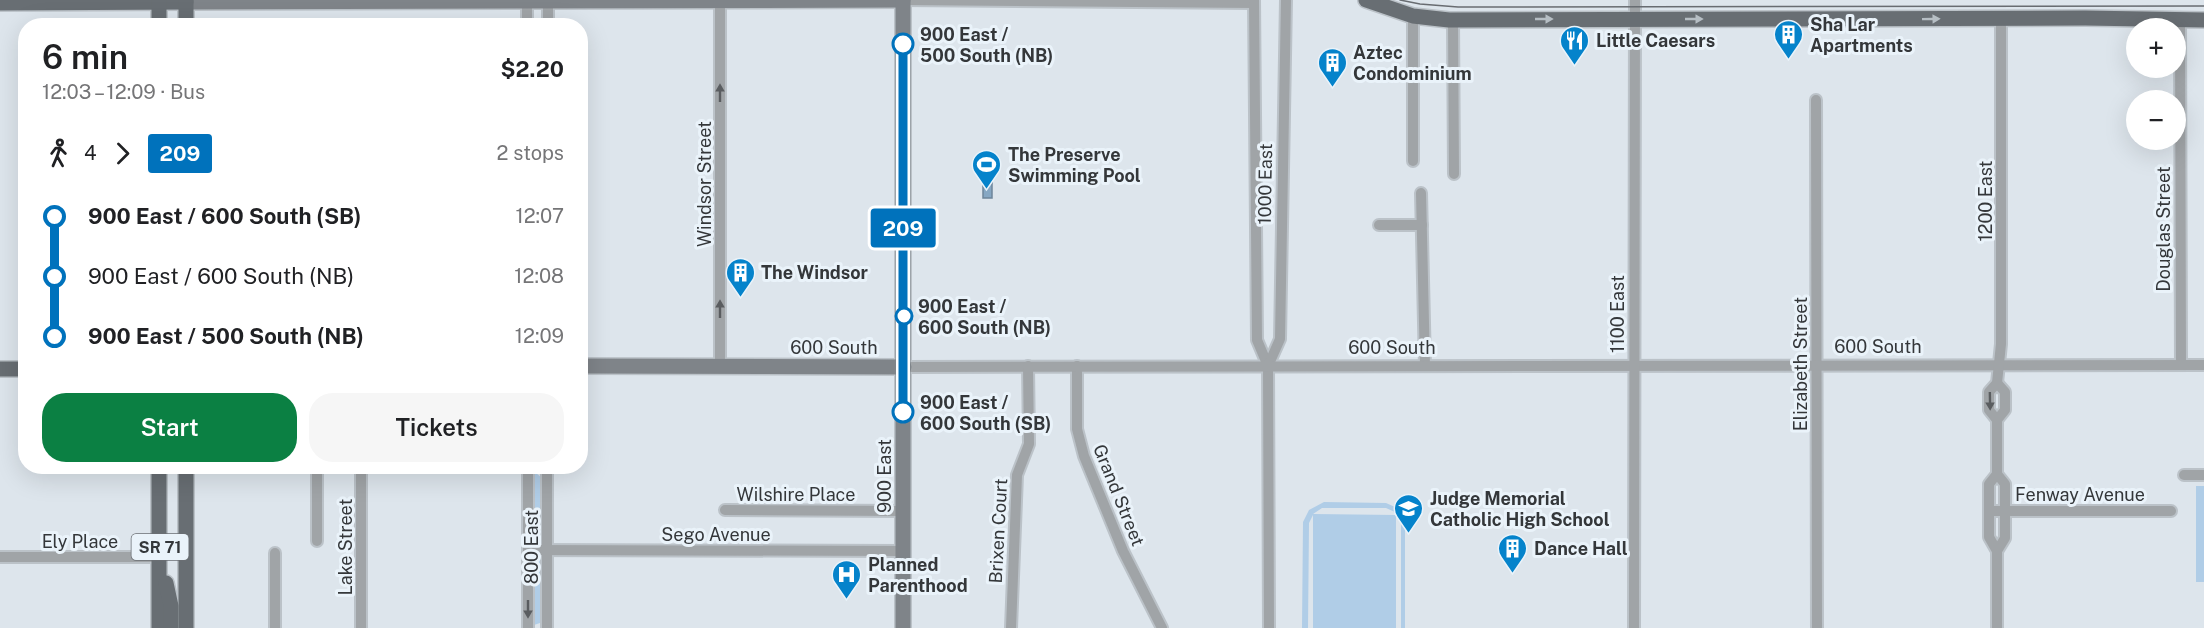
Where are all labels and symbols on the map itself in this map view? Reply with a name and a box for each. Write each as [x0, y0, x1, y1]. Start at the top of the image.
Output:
one-way arrow [1535, 14, 1554, 24]
one-way arrow [1684, 14, 1703, 24]
place label: Sha Lar Apartments [1810, 14, 1913, 56]
one-way arrow [1921, 14, 1940, 24]
building icon: Sha Lar Apartments [1773, 18, 1805, 60]
place label: 900 East / 500 South (NB) [920, 24, 1053, 66]
restaurant icon: Little Caesars [1559, 24, 1591, 66]
place label: Little Caesars [1596, 30, 1715, 51]
marker: 900 East / 500 South (NB) [892, 33, 914, 55]
place label: Aztec Condominium [1353, 42, 1472, 84]
building icon: Aztec Condominium [1316, 46, 1348, 88]
one-way arrow [715, 83, 725, 102]
street label: Windsor Street [694, 121, 715, 247]
street label: 1000 East [1254, 143, 1276, 225]
place label: The Preserve Swimming Pool [1008, 144, 1141, 186]
sports icon: The Preserve Swimming Pool [971, 148, 1003, 190]
street label: 1200 East [1975, 160, 1996, 242]
street label: Douglas Street [2153, 166, 2174, 292]
line badge: 209 [868, 208, 938, 248]
building icon: The Windsor [724, 256, 756, 298]
place label: The Windsor [761, 262, 869, 283]
street label: 1100 East [1607, 275, 1628, 353]
place label: 900 East / 600 South (NB) [918, 296, 1051, 338]
street label: Elizabeth Street [1790, 297, 1811, 431]
one-way arrow [715, 299, 725, 318]
marker: 900 East / 600 South (NB) [895, 307, 913, 325]
street label: 600 South [1834, 336, 1922, 357]
street label: 600 South [790, 337, 878, 358]
street label: 600 South [1348, 337, 1436, 358]
place label: 900 East / 600 South (SB) [920, 392, 1051, 434]
one-way arrow [1985, 392, 1995, 411]
marker: 900 East / 600 South (SB) [892, 401, 914, 423]
street label: 900 East [874, 439, 895, 513]
street label: Grand Street [1089, 441, 1149, 549]
street label: Brixen Court [985, 478, 1011, 584]
street label: Wilshire Place [736, 484, 856, 505]
street label: Fenway Avenue [2015, 484, 2145, 505]
place label: Judge Memorial Catholic High School [1430, 488, 1610, 530]
school or university icon: Judge Memorial Catholic High School [1393, 492, 1425, 534]
street label: Lake Street [335, 499, 356, 595]
street label: 800 East [521, 510, 542, 584]
street label: Sego Avenue [661, 524, 771, 545]
street label: Ely Place [42, 531, 118, 552]
building icon: Dance Hall [1497, 532, 1529, 574]
road number: SR 71 [132, 534, 188, 560]
place label: Dance Hall [1534, 538, 1628, 559]
place label: Planned Parenthood [868, 554, 968, 596]
hospital icon: Planned Parenthood [831, 558, 863, 600]
one-way arrow [523, 599, 533, 618]

